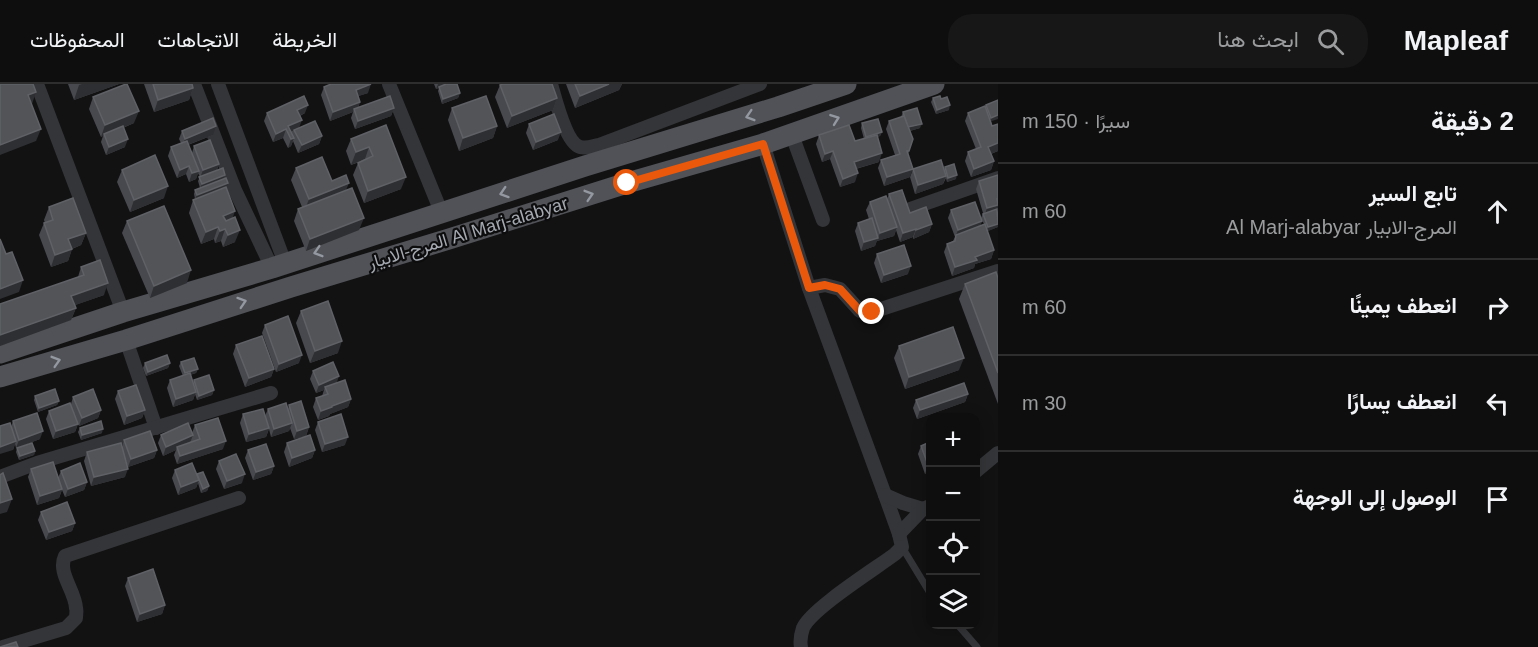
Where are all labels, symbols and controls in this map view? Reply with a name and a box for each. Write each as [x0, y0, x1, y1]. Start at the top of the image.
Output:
search box [948, 14, 1368, 68]
icon: search [1314, 25, 1347, 58]
text: Mapleaf [1404, 25, 1508, 56]
text: ابحث هنا [1217, 27, 1299, 52]
text: المحفوظات [30, 28, 125, 51]
text: الاتجاهات [158, 28, 239, 51]
text: الخريطة [272, 28, 337, 51]
text: 2 دقيقة [1431, 106, 1514, 136]
one-way arrow [745, 109, 756, 121]
text: سيرًا · 150 m [1022, 110, 1130, 132]
one-way arrow [830, 114, 840, 127]
route start [613, 169, 639, 195]
text: تابع السير [1369, 181, 1457, 206]
one-way arrow [499, 186, 510, 198]
one-way arrow [583, 190, 594, 202]
street label: المرج-الابيار Al Marj-alabyar [365, 193, 571, 275]
icon: ahead [1481, 195, 1514, 228]
text: 60 m [1022, 200, 1066, 222]
text: المرج-الابيار Al Marj-alabyar [1226, 216, 1457, 238]
one-way arrow [313, 245, 324, 257]
icon: right [1481, 291, 1514, 324]
text: انعطف يمينًا [1349, 293, 1457, 318]
text: 60 m [1022, 296, 1066, 318]
one-way arrow [236, 297, 247, 310]
route end [858, 298, 884, 324]
one-way arrow [50, 356, 61, 368]
icon: left [1481, 387, 1514, 420]
text: انعطف يسارًا [1347, 389, 1457, 414]
text: 30 m [1022, 392, 1066, 414]
map controls [926, 413, 980, 629]
button: + [926, 413, 980, 467]
button: − [926, 467, 980, 521]
icon: arrive [1481, 483, 1514, 516]
text: الوصول إلى الوجهة [1293, 485, 1457, 510]
button: locate [926, 521, 980, 575]
button: layers [926, 575, 980, 629]

